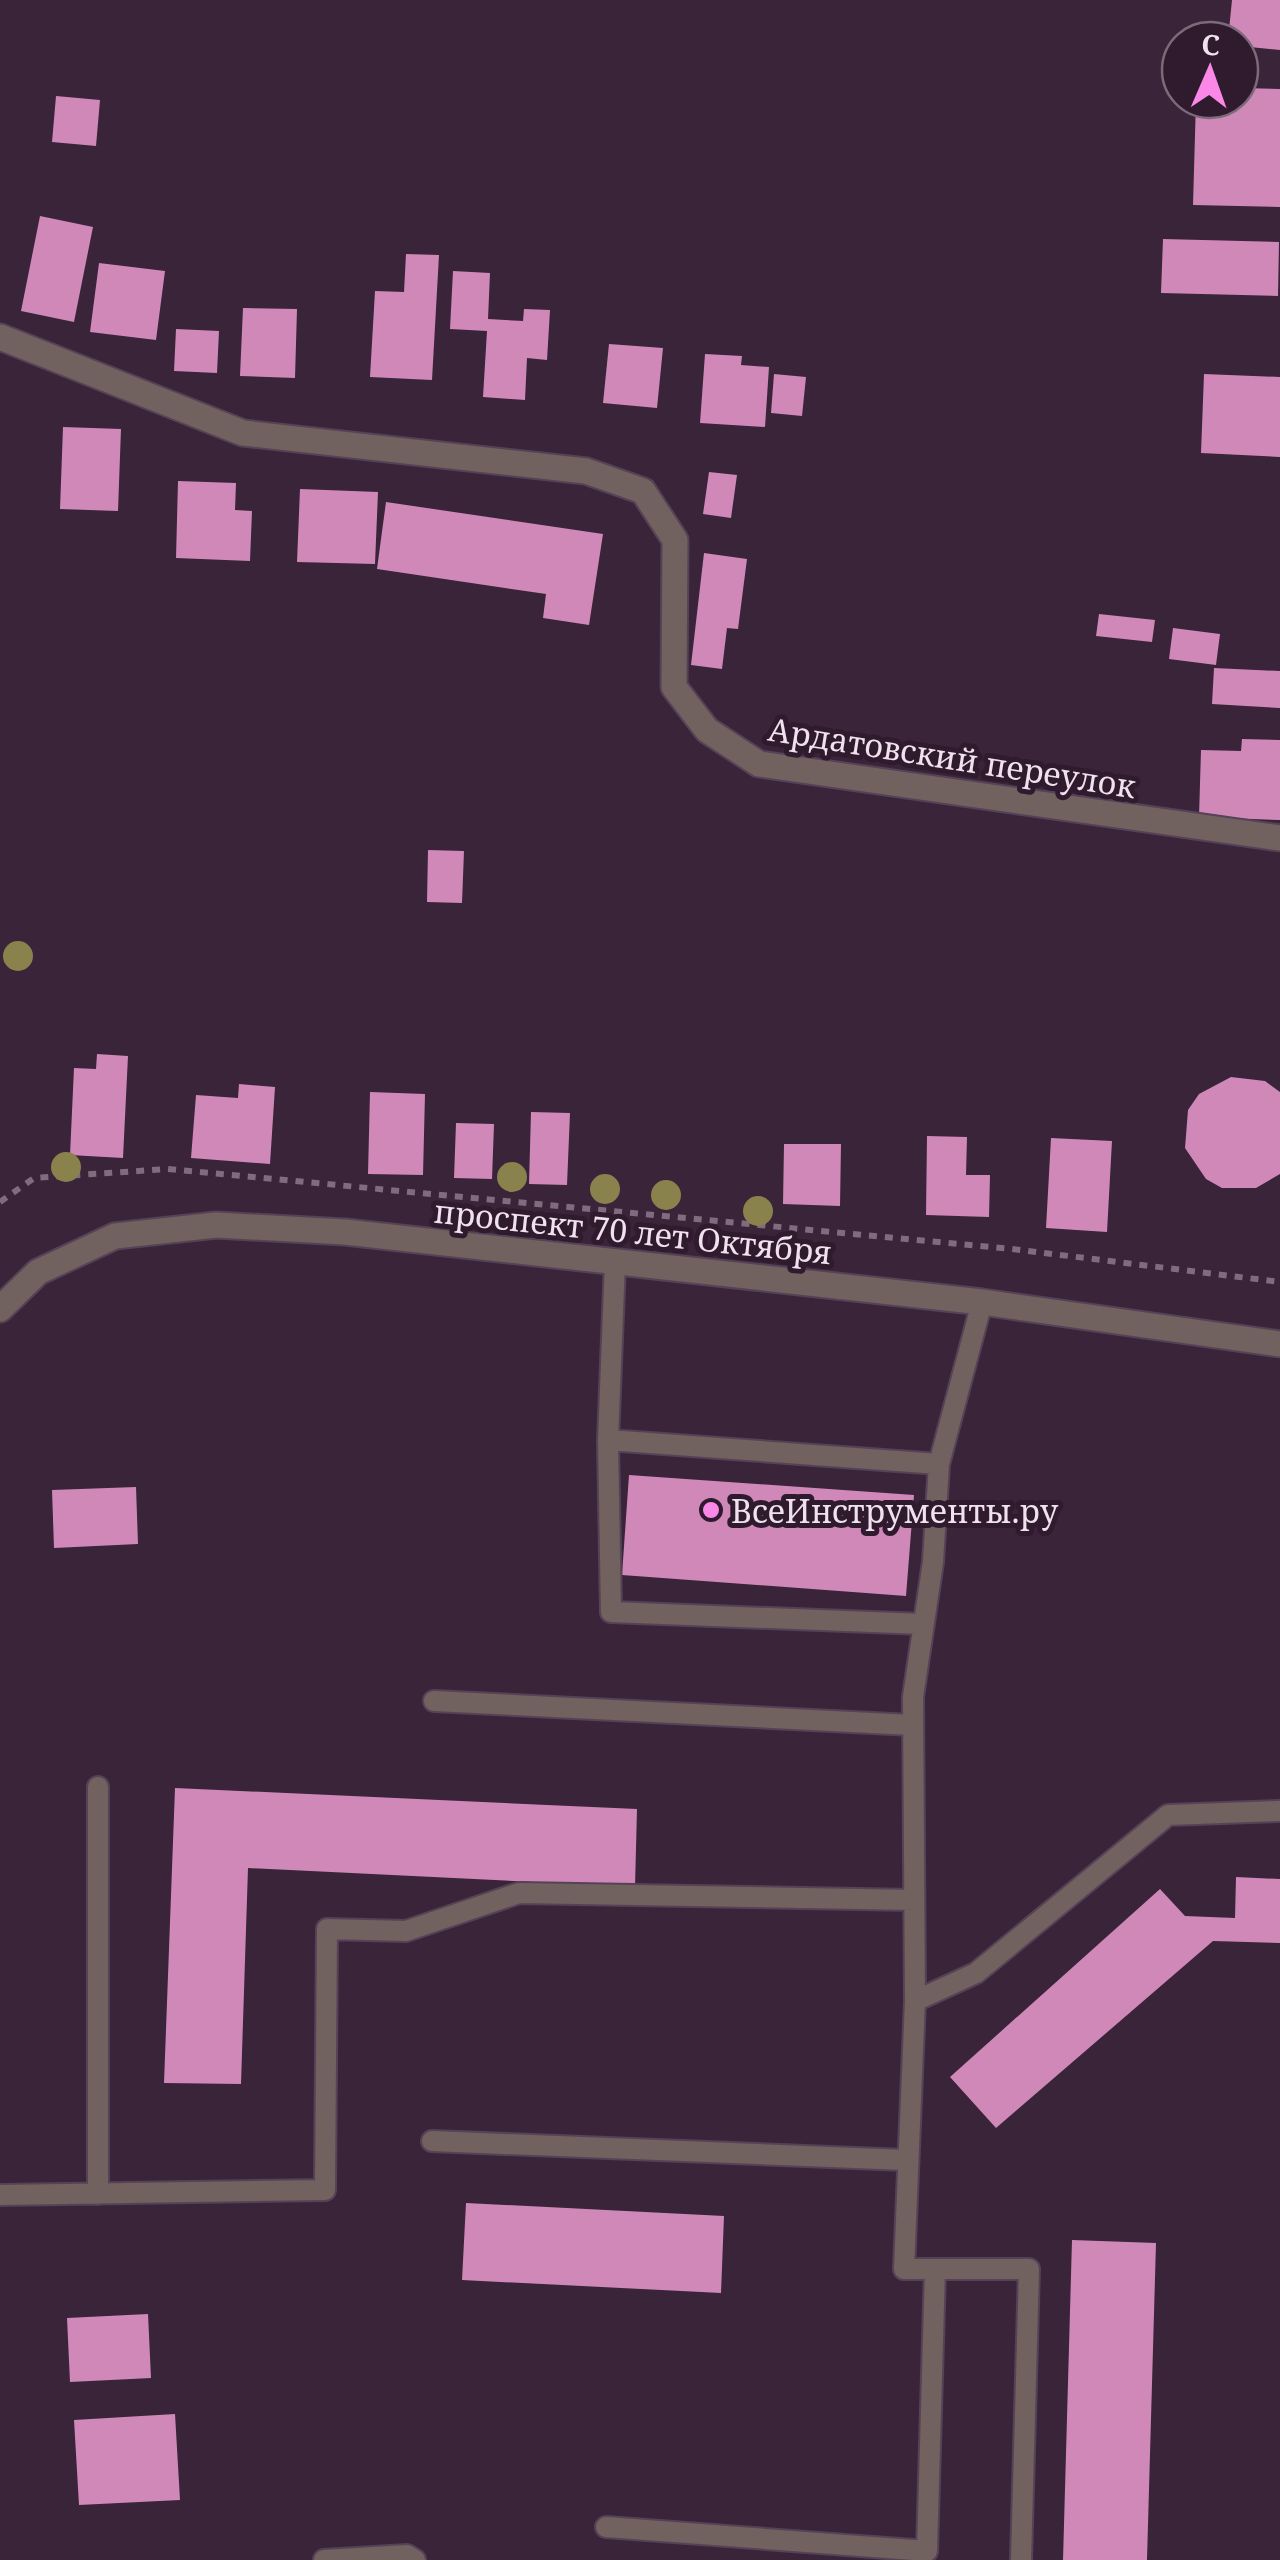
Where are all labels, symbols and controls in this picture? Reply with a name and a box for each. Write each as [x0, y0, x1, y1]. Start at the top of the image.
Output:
north arrow [1160, 20, 1260, 120]
text: С [1201, 25, 1221, 63]
street label: Ардатовский переулок [765, 707, 1139, 807]
street label: проспект 70 лет Октября [432, 1189, 834, 1273]
place label: ВсеИнструменты.ру [731, 1489, 1059, 1532]
marker: ВсеИнструменты.ру [700, 1499, 722, 1521]

